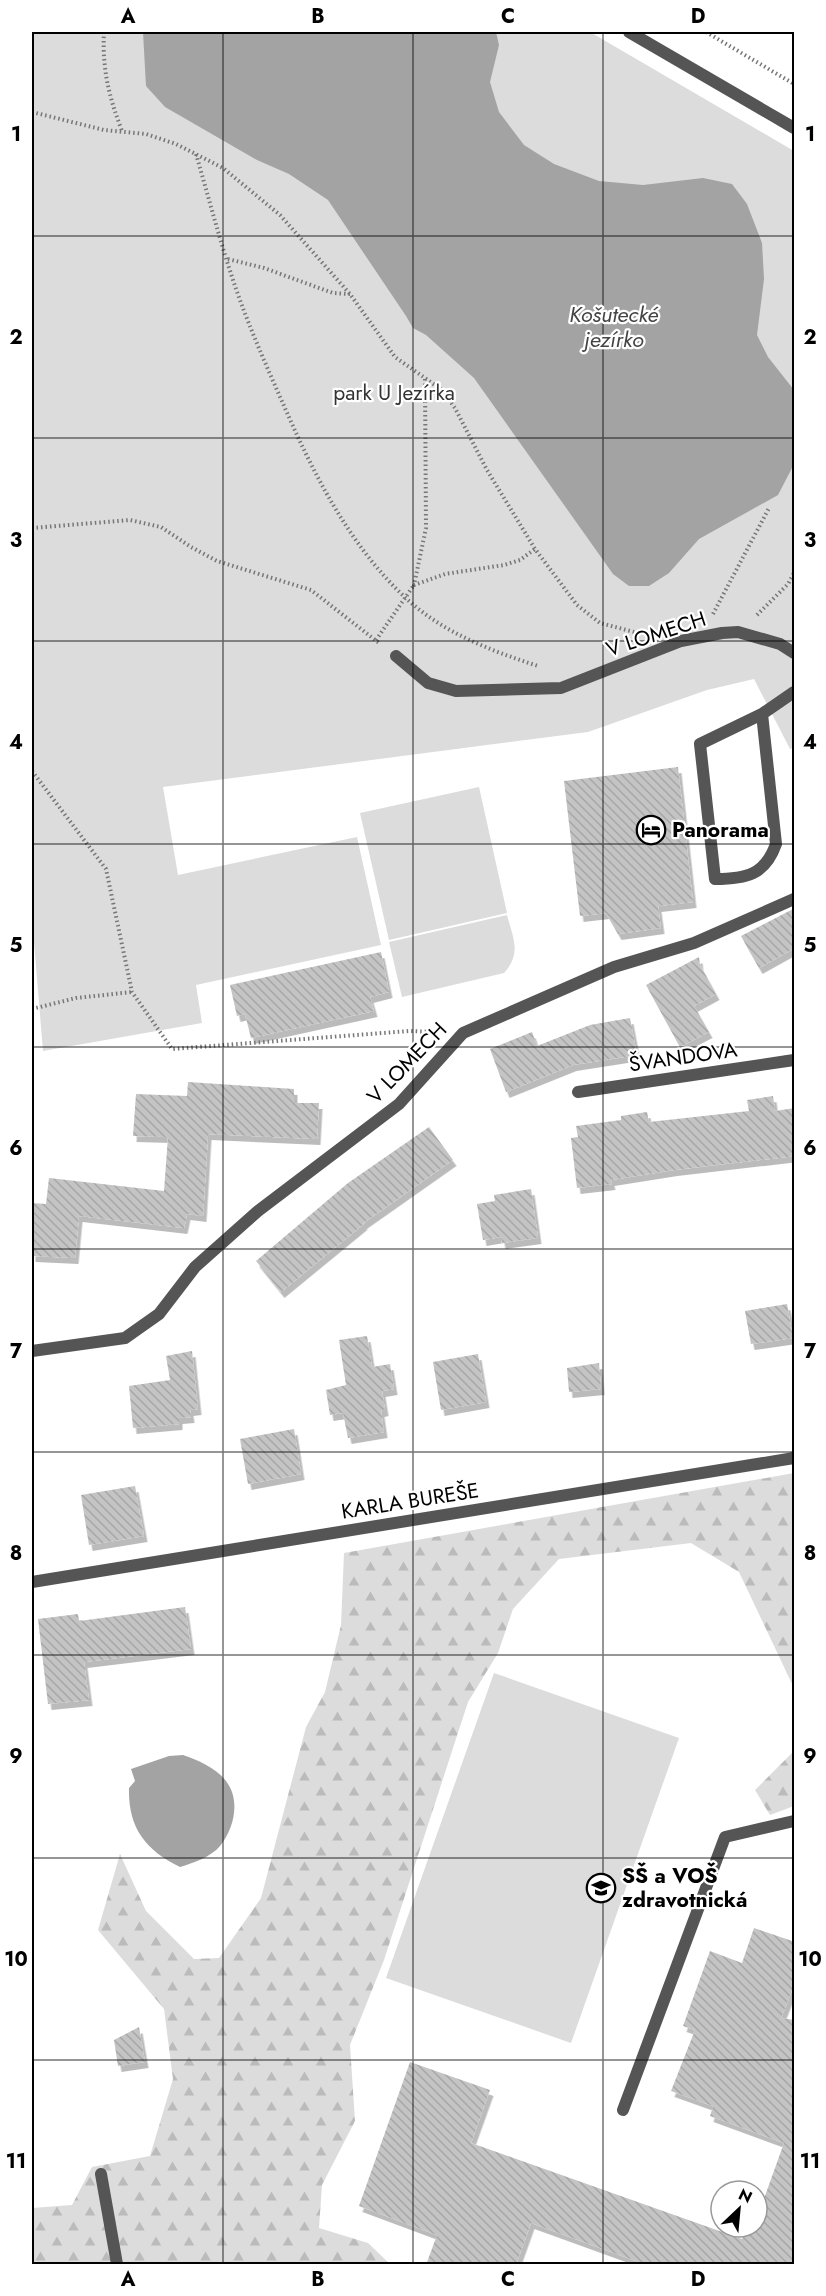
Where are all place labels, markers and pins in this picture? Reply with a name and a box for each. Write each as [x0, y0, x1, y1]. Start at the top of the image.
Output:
hotel icon: Panorama [635, 814, 667, 846]
place label: Panorama [672, 815, 769, 845]
place label: SŠ a VOŠ zdravotnická [622, 1861, 747, 1915]
school or university icon: SŠ a VOŠ zdravotnická [585, 1872, 617, 1904]

